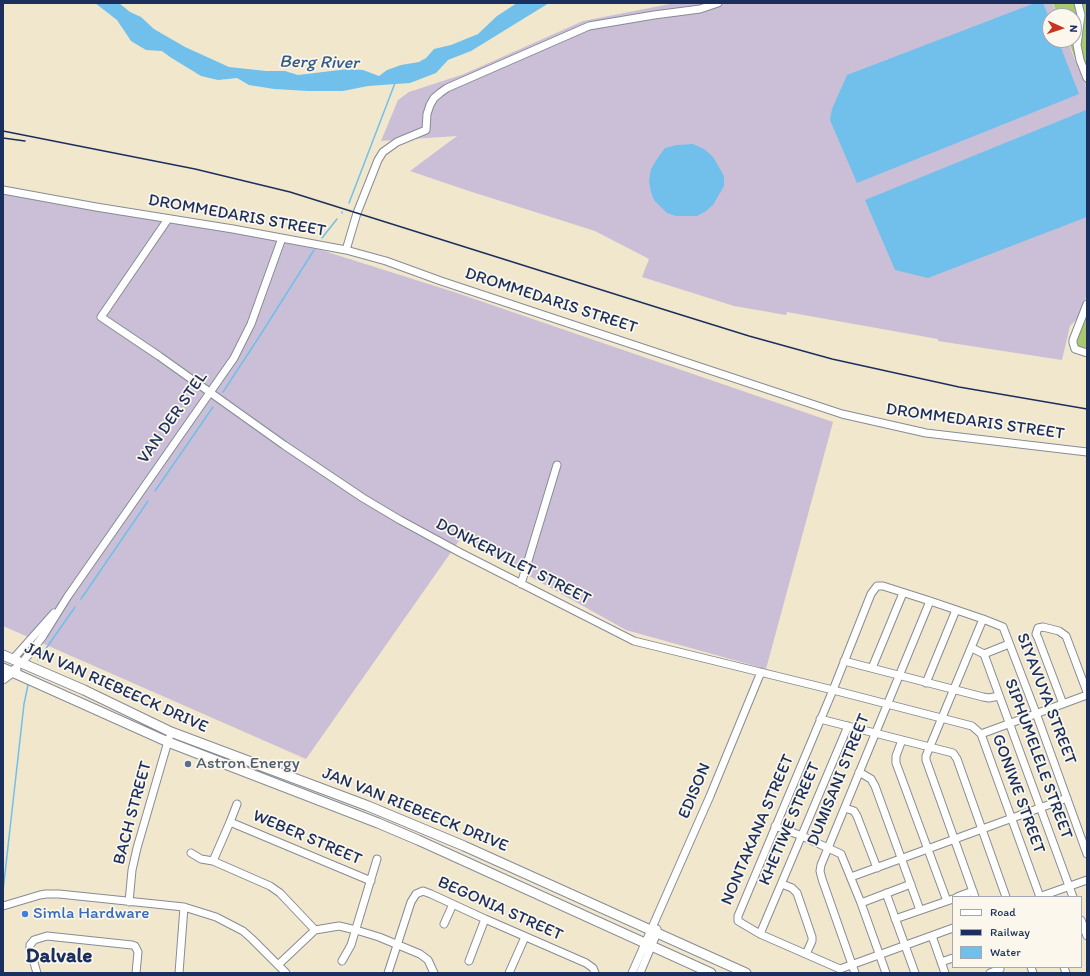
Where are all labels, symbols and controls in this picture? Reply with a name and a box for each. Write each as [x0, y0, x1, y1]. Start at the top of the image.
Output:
north arrow [1042, 8, 1082, 48]
text: N [1067, 25, 1080, 33]
water label: Berg River [279, 52, 359, 74]
street label: DROMMEDARIS STREET [147, 190, 327, 242]
street label: DROMMEDARIS STREET [462, 263, 640, 339]
street label: VAN DER STEL [134, 368, 212, 468]
street label: DROMMEDARIS STREET [884, 399, 1066, 445]
street label: DONKERVILET STREET [432, 514, 594, 610]
street label: SIYAVUYA STREET [1012, 630, 1080, 768]
street label: JAN VAN RIEBEECK DRIVE [21, 638, 211, 738]
street label: SIPHUMELELE STREET [999, 676, 1077, 842]
street label: DUMISANI STREET [803, 711, 875, 849]
street label: GONIWE STREET [987, 731, 1049, 857]
street label: NONTAKANA STREET [717, 752, 799, 908]
place label: Astron Energy [196, 754, 300, 774]
street label: BACH STREET [109, 759, 157, 867]
marker: Astron Energy [183, 759, 193, 769]
street label: KHETIWE STREET [755, 759, 825, 889]
street label: EDISON [674, 760, 716, 822]
street label: JAN VAN RIEBEECK DRIVE [319, 763, 511, 857]
street label: WEBER STREET [249, 806, 365, 870]
street label: BEGONIA STREET [434, 872, 566, 946]
legend [952, 896, 1082, 968]
place label: Simla Hardware [33, 904, 150, 924]
text: Road [990, 905, 1016, 919]
marker: Simla Hardware [20, 909, 30, 919]
text: Railway [990, 925, 1030, 939]
district label: Dalvale [26, 944, 92, 970]
text: Water [990, 945, 1021, 959]

